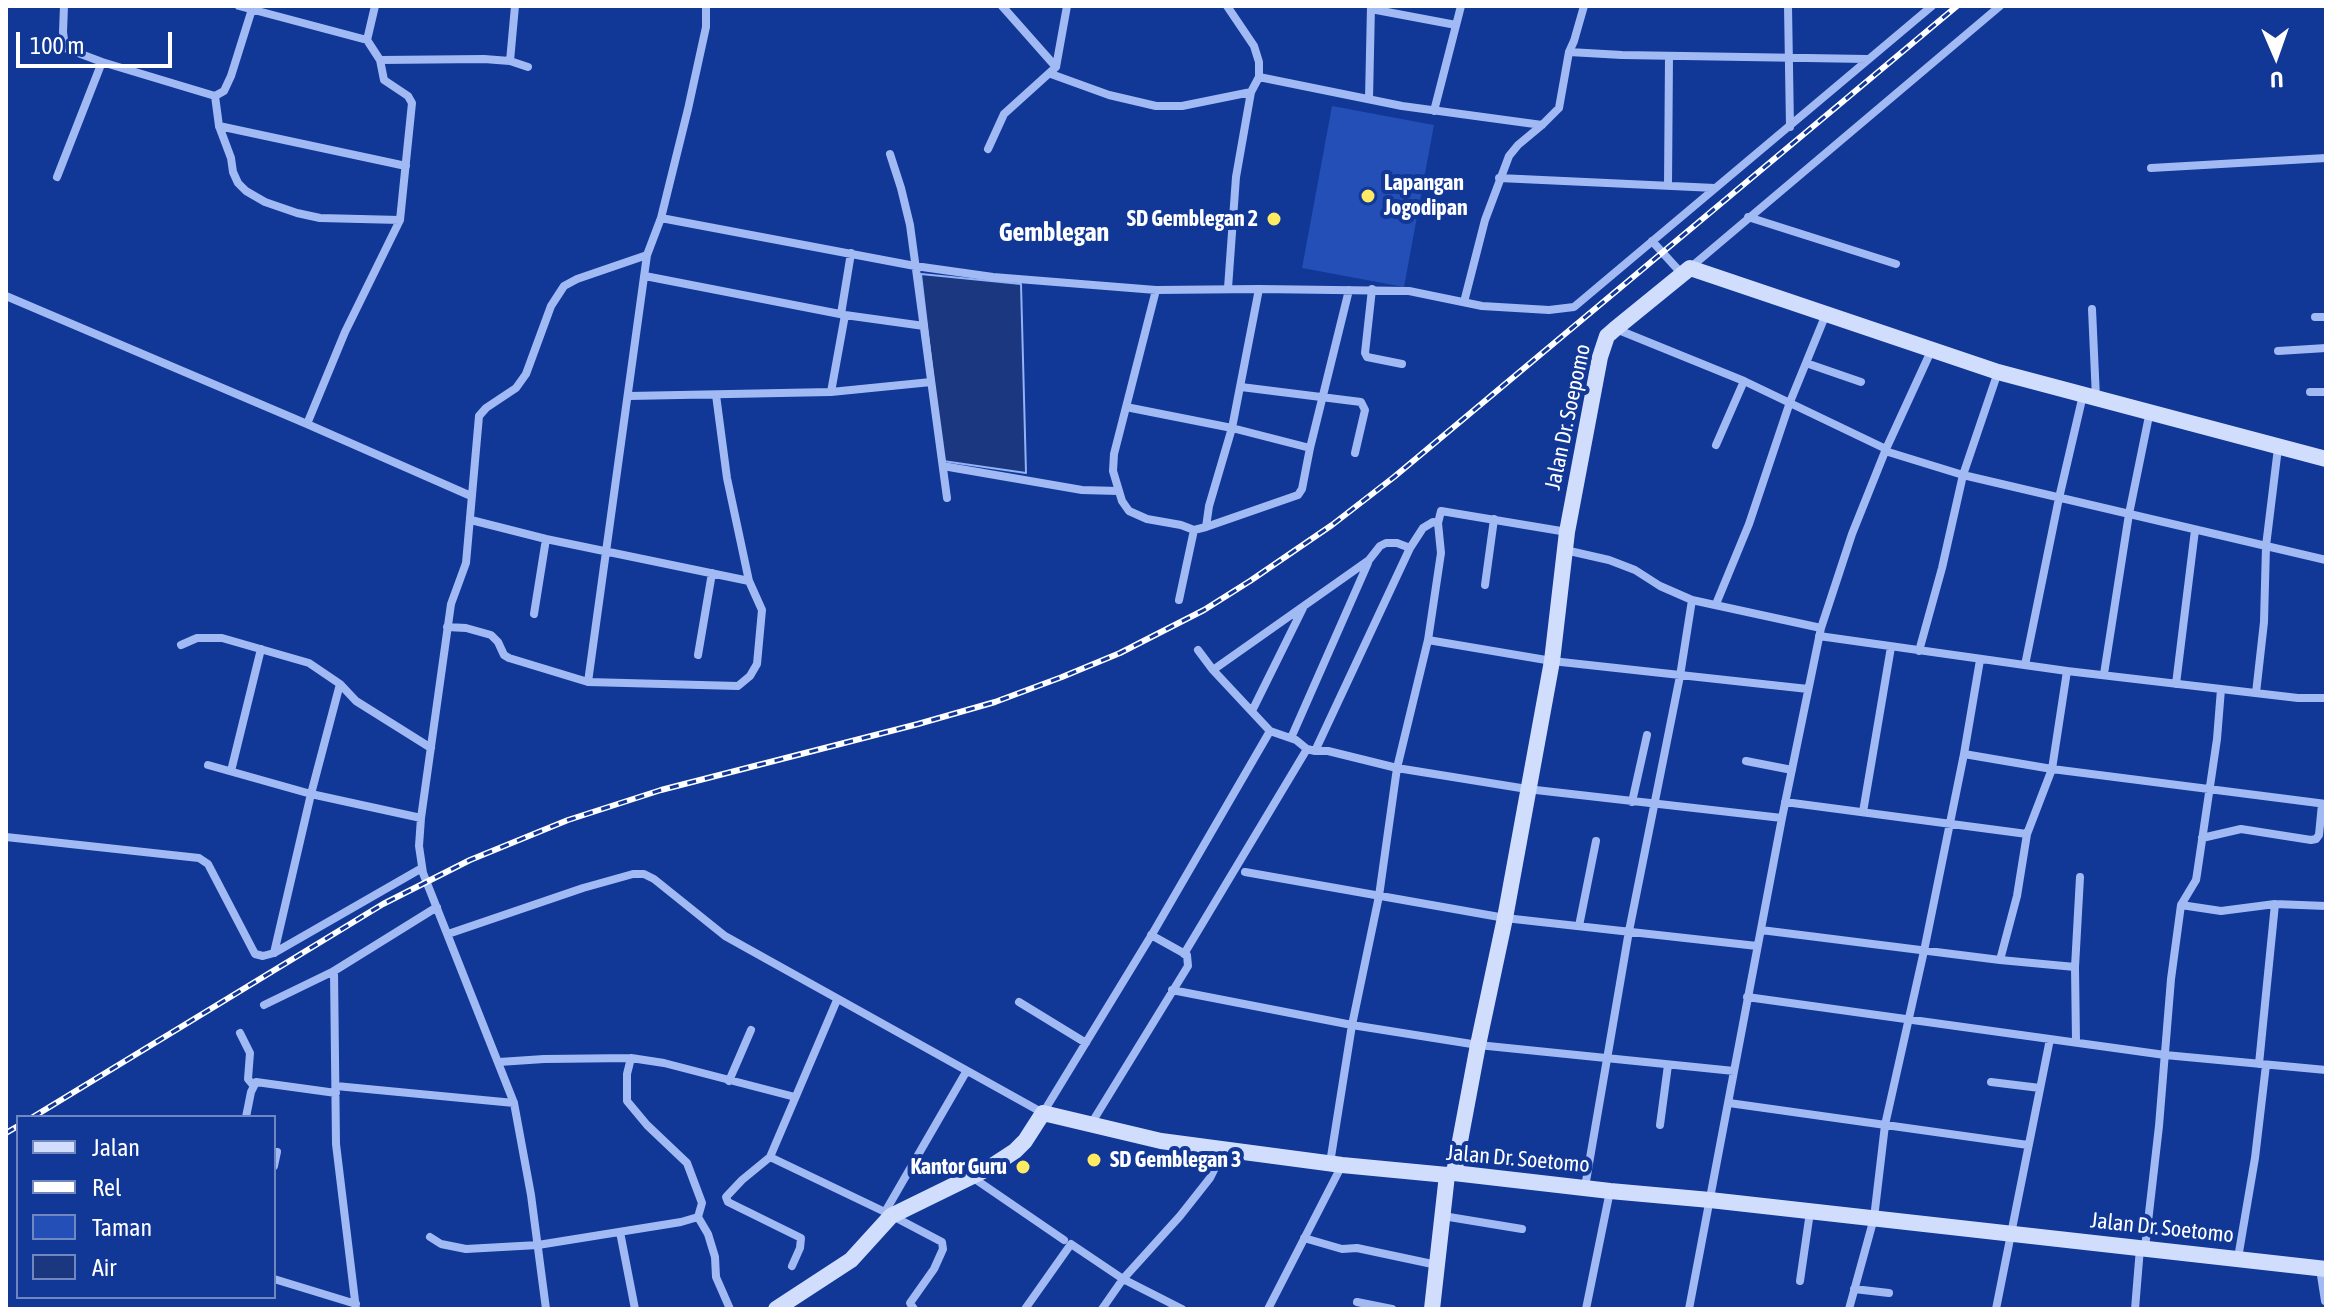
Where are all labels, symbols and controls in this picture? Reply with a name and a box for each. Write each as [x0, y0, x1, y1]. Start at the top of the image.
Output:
scale bar [20, 16, 176, 66]
north arrow [2236, 16, 2316, 96]
text: 100 m [30, 32, 84, 59]
text: U [2270, 67, 2284, 93]
place label: Lapangan Jogodipan [1384, 170, 1468, 222]
marker: Lapangan Jogodipan [1359, 187, 1377, 205]
place label: SD Gemblegan 2 [1127, 206, 1258, 232]
marker: SD Gemblegan 2 [1265, 210, 1283, 228]
district label: Gemblegan [999, 217, 1109, 249]
street label: Jalan Dr. Soepomo [1540, 342, 1596, 492]
legend [16, 1115, 276, 1299]
text: Jalan [92, 1134, 140, 1161]
street label: Jalan Dr. Soetomo [1445, 1140, 1591, 1178]
place label: SD Gemblegan 3 [1110, 1147, 1241, 1173]
marker: SD Gemblegan 3 [1085, 1151, 1103, 1169]
place label: Kantor Guru [910, 1154, 1007, 1180]
marker: Kantor Guru [1014, 1158, 1032, 1176]
text: Rel [92, 1174, 121, 1201]
street label: Jalan Dr. Soetomo [2089, 1207, 2235, 1249]
text: Taman [92, 1214, 152, 1241]
text: Air [92, 1254, 116, 1281]

